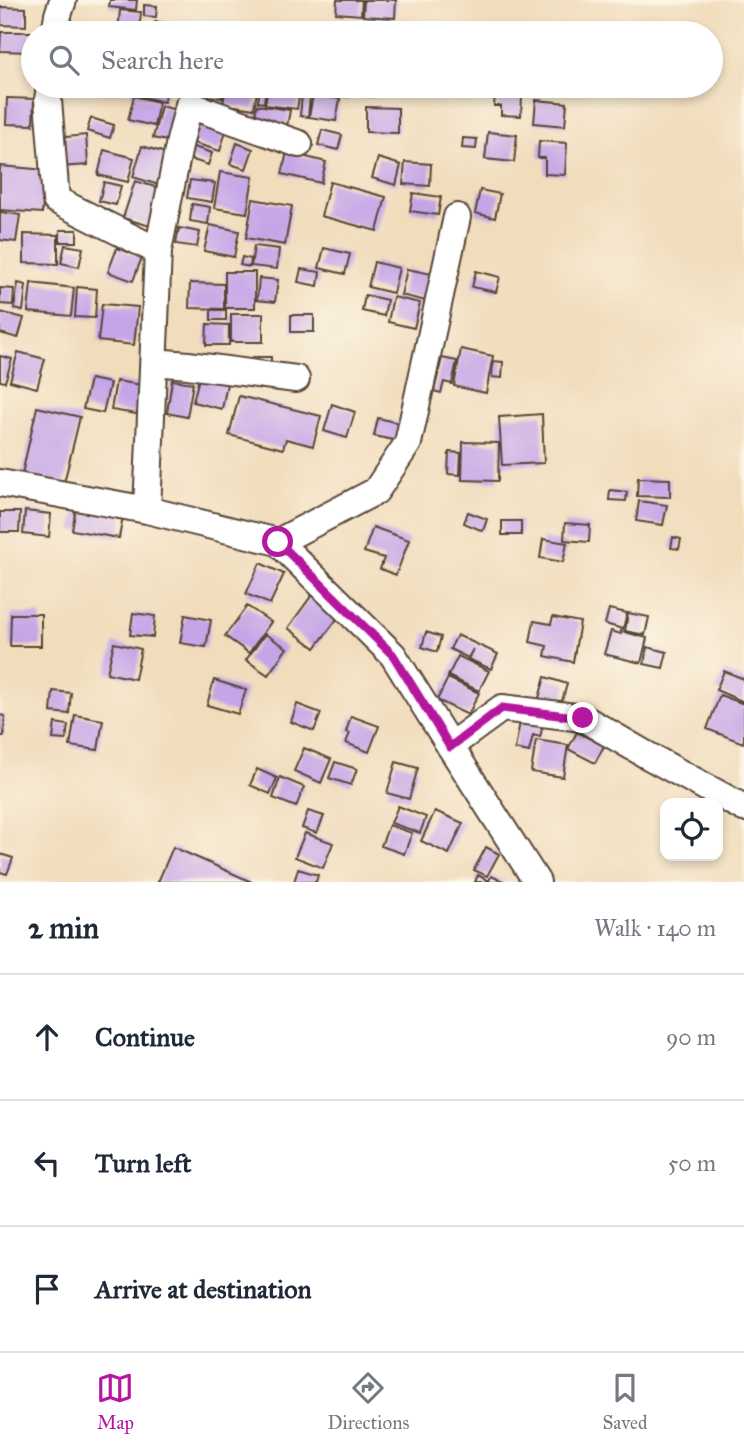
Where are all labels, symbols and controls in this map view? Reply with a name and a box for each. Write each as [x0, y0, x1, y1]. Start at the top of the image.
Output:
search box [21, 21, 723, 98]
icon: search [45, 41, 83, 79]
text: Search here [101, 44, 224, 76]
route start [262, 526, 293, 557]
route end [567, 702, 598, 733]
map controls [660, 798, 723, 861]
button: locate [660, 798, 723, 861]
text: 2 min [28, 910, 99, 946]
text: Walk · 140 m [594, 914, 716, 942]
icon: ahead [28, 1018, 66, 1056]
text: Continue [95, 1021, 195, 1053]
text: 90 m [666, 1023, 716, 1051]
icon: left [28, 1144, 66, 1182]
text: Turn left [95, 1147, 191, 1179]
text: 50 m [668, 1149, 716, 1177]
icon: arrive [28, 1270, 66, 1308]
text: Arrive at destination [95, 1273, 312, 1305]
tab: Map [96, 1369, 134, 1434]
tab: Directions [327, 1369, 409, 1434]
tab: Saved [602, 1369, 648, 1434]

